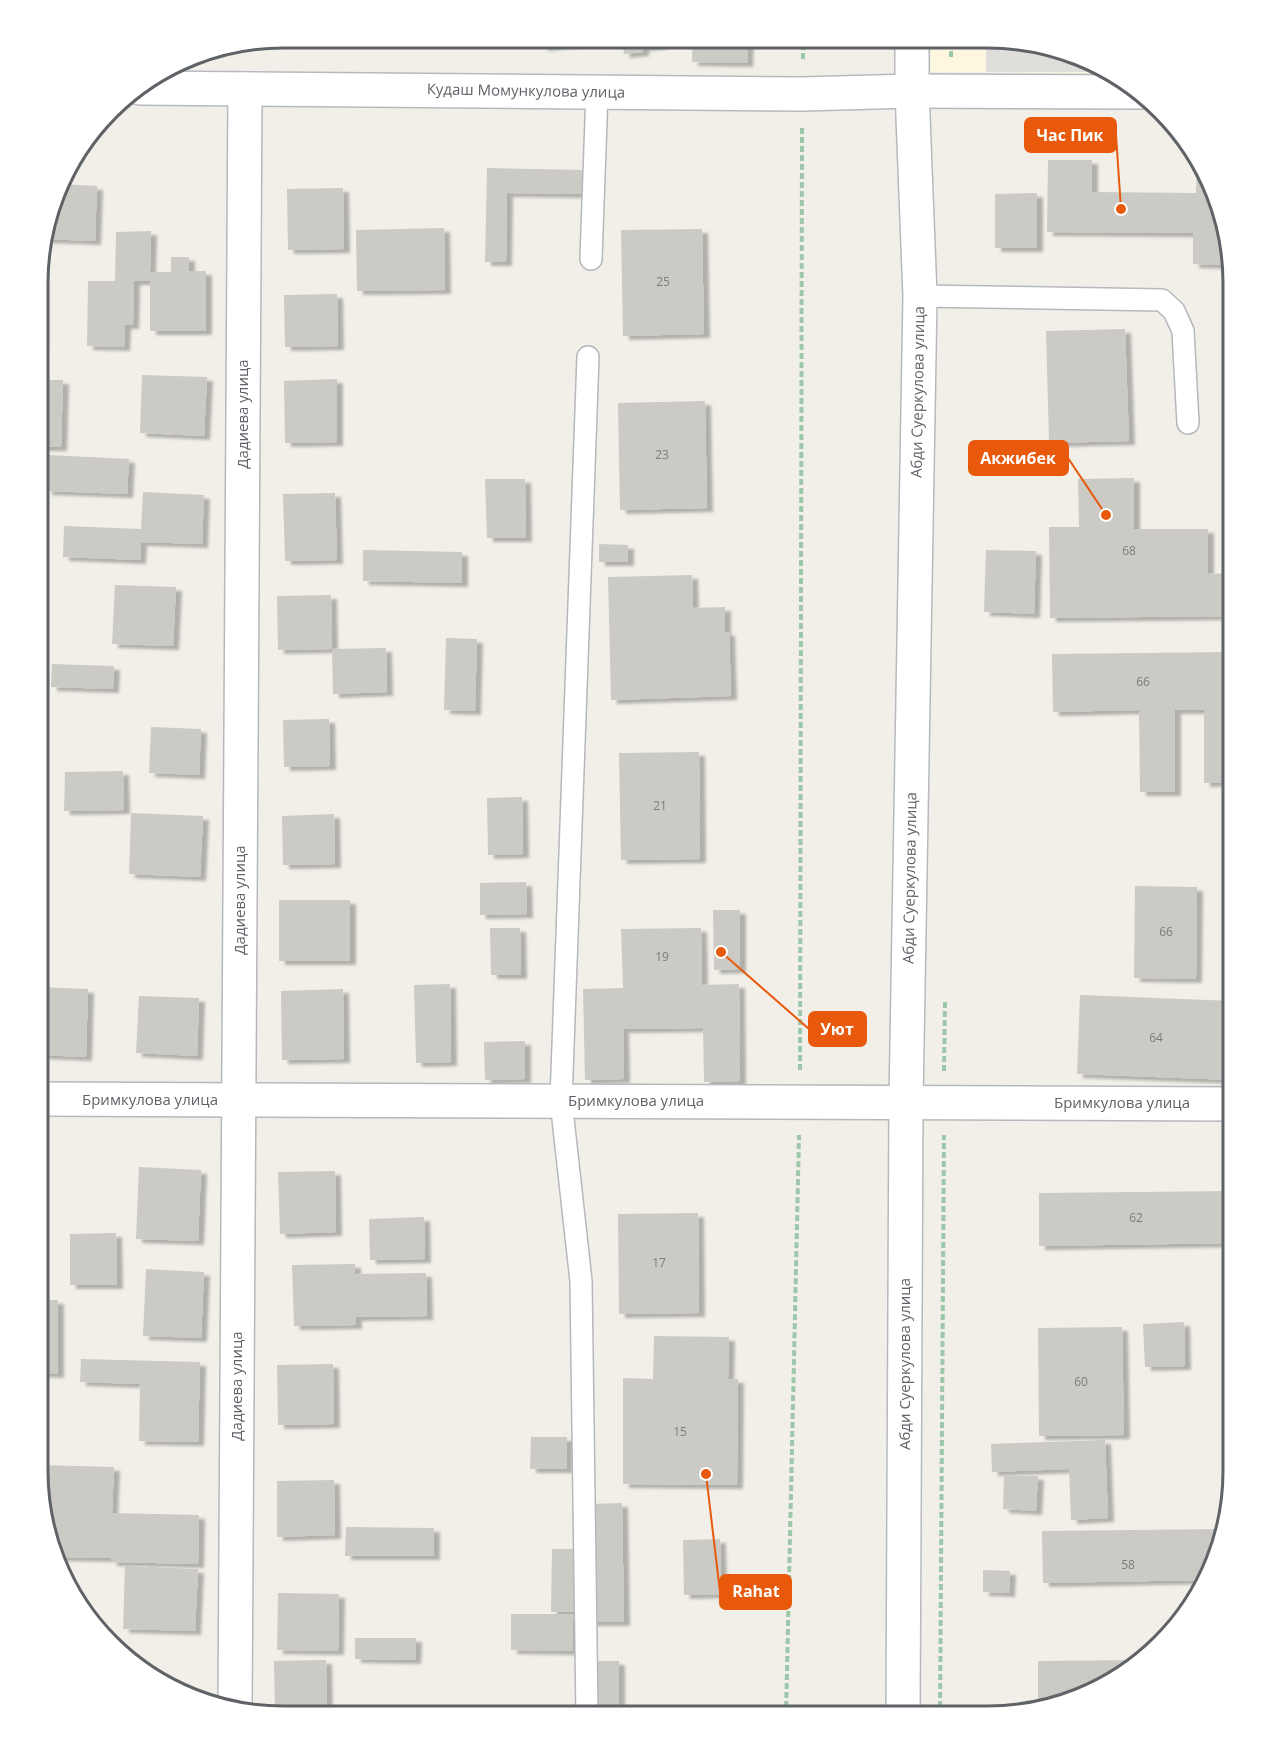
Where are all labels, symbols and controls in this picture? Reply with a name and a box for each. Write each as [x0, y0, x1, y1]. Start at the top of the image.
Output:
street label: Кудаш Момункулова улица [427, 78, 625, 102]
callout: Час Пик [1025, 118, 1116, 152]
text: Час Пик [1036, 124, 1104, 146]
house number: 25 [656, 273, 670, 290]
street label: Абди Суеркулова улица [905, 306, 929, 478]
street label: Дадиева улица [232, 359, 252, 469]
callout: Акжибек [969, 441, 1068, 475]
house number: 23 [655, 446, 669, 463]
text: Акжибек [980, 447, 1056, 469]
house number: 68 [1122, 542, 1136, 559]
house number: 66 [1136, 673, 1150, 690]
street label: Абди Суеркулова улица [897, 792, 921, 964]
house number: 21 [653, 797, 667, 814]
street label: Дадиева улица [229, 845, 249, 955]
house number: 66 [1159, 923, 1173, 940]
house number: 19 [655, 948, 669, 965]
callout: Уют [809, 1012, 866, 1046]
text: Уют [820, 1018, 854, 1040]
house number: 64 [1149, 1029, 1163, 1046]
street label: Бримкулова улица [82, 1089, 218, 1109]
street label: Бримкулова улица [568, 1090, 704, 1110]
street label: Бримкулова улица [1054, 1092, 1190, 1112]
house number: 62 [1129, 1209, 1143, 1226]
house number: 17 [652, 1254, 666, 1271]
street label: Абди Суеркулова улица [894, 1278, 914, 1450]
street label: Дадиева улица [226, 1331, 246, 1441]
house number: 60 [1074, 1373, 1088, 1390]
house number: 15 [673, 1423, 687, 1440]
house number: 58 [1121, 1556, 1135, 1573]
callout: Rahat [720, 1575, 791, 1609]
text: Rahat [732, 1580, 780, 1602]

